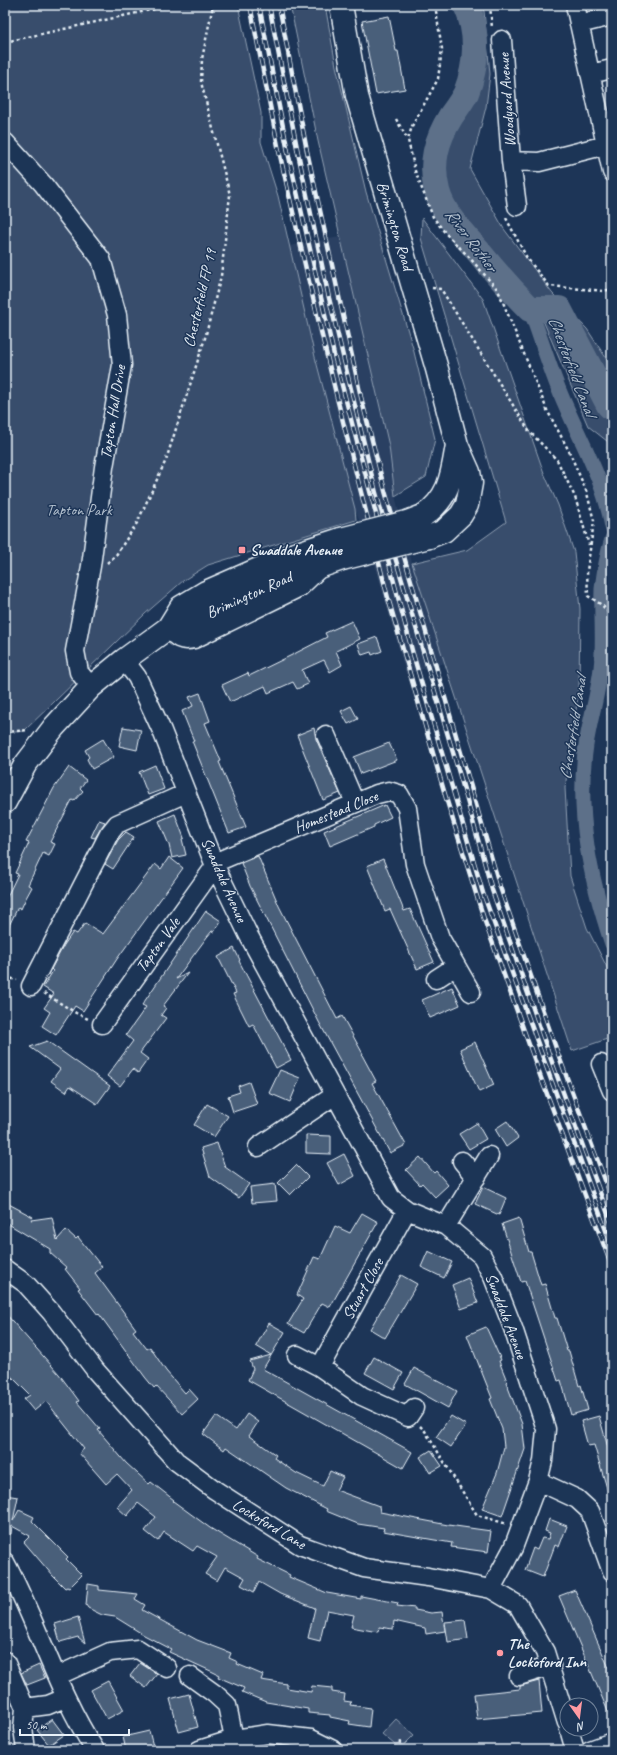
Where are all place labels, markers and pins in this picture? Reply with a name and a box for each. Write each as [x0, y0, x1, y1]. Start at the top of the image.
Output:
place label: Swaddale Avenue [250, 540, 343, 560]
marker: Swaddale Avenue [237, 545, 247, 555]
place label: The Lockoford Inn [508, 1634, 587, 1672]
marker: The Lockoford Inn [495, 1648, 505, 1658]

